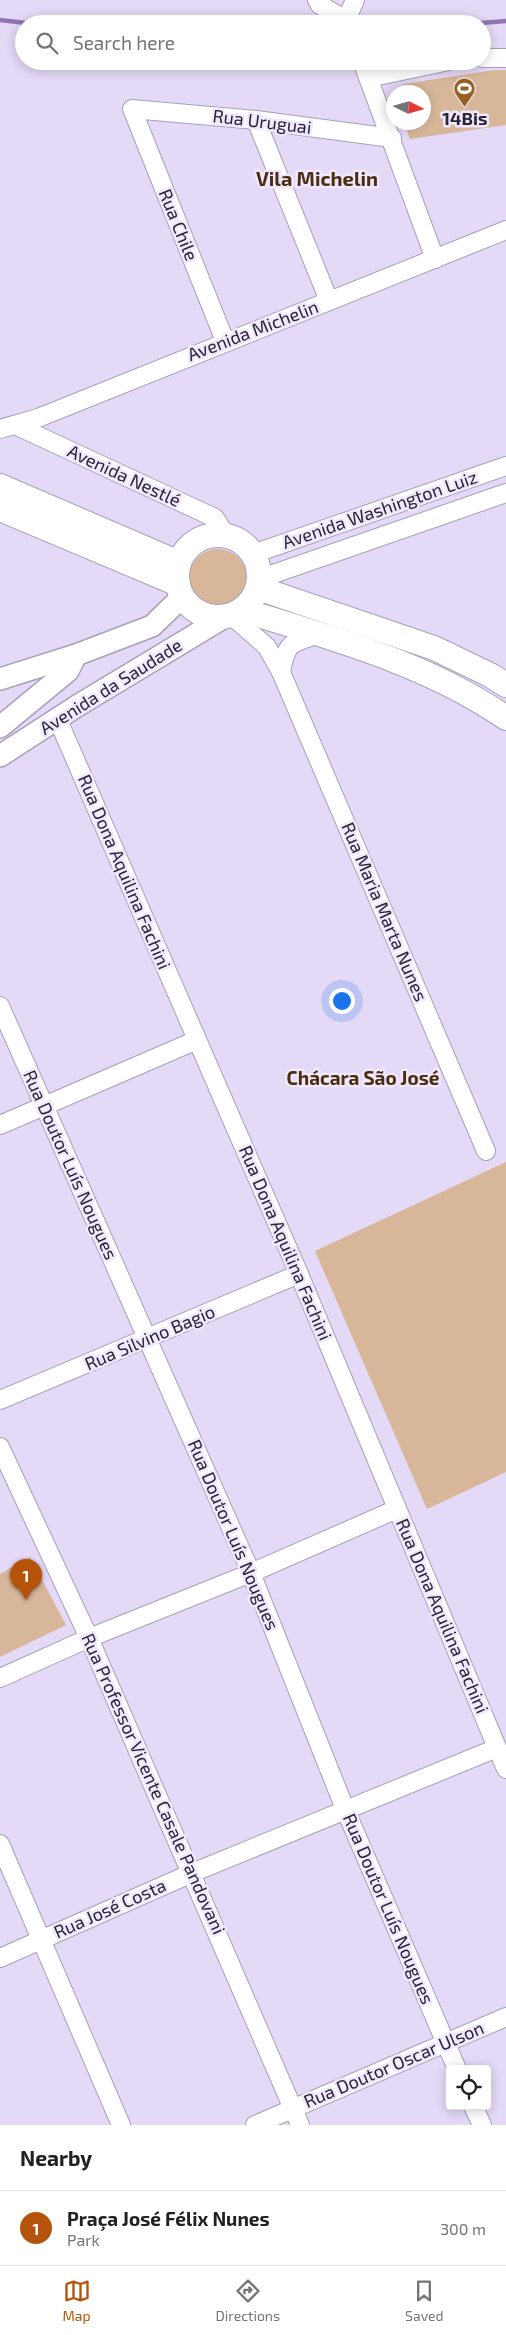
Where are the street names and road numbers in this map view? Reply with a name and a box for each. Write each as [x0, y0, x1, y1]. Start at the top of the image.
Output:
street label: Rua Uruguai [211, 104, 313, 138]
street label: Rua Chile [155, 186, 203, 264]
street label: Avenida Michelin [184, 295, 321, 365]
street label: Avenida Nestlé [64, 439, 185, 511]
street label: Avenida Washington Luiz [279, 465, 480, 553]
street label: Avenida da Saudade [35, 633, 186, 739]
street label: Rua Dona Aquilina Fachini [74, 771, 176, 972]
street label: Rua Maria Marta Nunes [337, 819, 433, 1004]
street label: Rua Doutor Luís Nougues [19, 1066, 123, 1263]
street label: Rua Dona Aquilina Fachini [235, 1142, 337, 1343]
street label: Rua Silvino Bagio [81, 1300, 218, 1374]
street label: Rua Doutor Luís Nougues [184, 1436, 284, 1633]
street label: Rua Dona Aquilina Fachini [392, 1515, 494, 1716]
street label: Rua Professor Vicente Casale Pandovani [77, 1630, 230, 1937]
street label: Rua Doutor Luís Nougues [339, 1810, 439, 2007]
street label: Rua José Costa [50, 1874, 169, 1943]
street label: Rua Doutor Oscar Ulson [300, 2016, 487, 2112]

